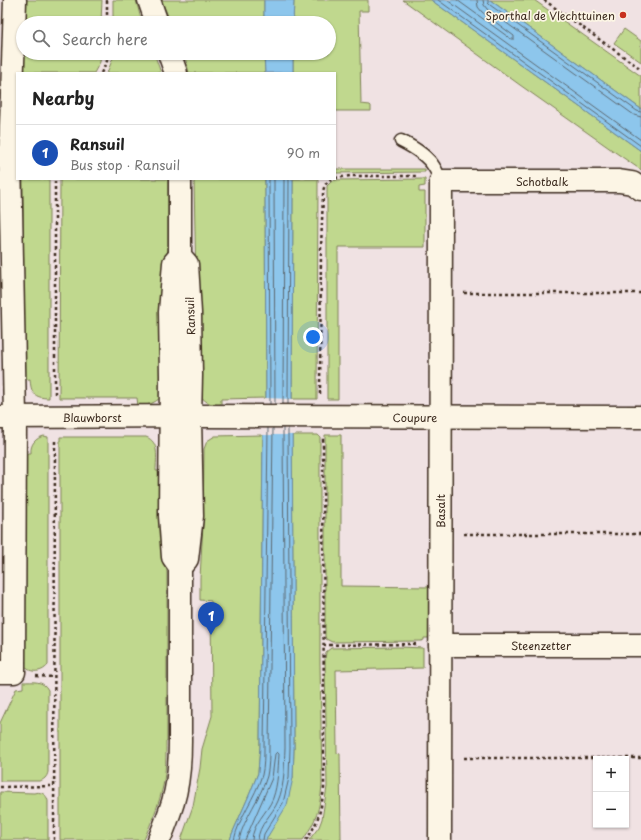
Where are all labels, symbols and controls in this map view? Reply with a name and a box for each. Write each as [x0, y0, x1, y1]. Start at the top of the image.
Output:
place label: Sporthal de Vlechttuinen [485, 7, 615, 24]
marker: Sporthal de Vlechttuinen [618, 10, 628, 20]
search box [16, 16, 336, 60]
icon: search [30, 27, 52, 49]
text: Search here [62, 27, 148, 50]
text: Nearby [32, 85, 94, 111]
text: Ransuil [70, 132, 125, 155]
text: 1 [42, 143, 48, 162]
text: 90 m [287, 143, 320, 162]
text: Bus stop · Ransuil [70, 155, 180, 174]
street label: Schotbalk [516, 173, 569, 190]
street label: Ransuil [181, 297, 199, 335]
your location [303, 327, 323, 347]
street label: Blauwborst [62, 409, 122, 426]
street label: Coupure [393, 409, 437, 426]
street label: Basalt [432, 493, 449, 528]
pin: 1 [198, 602, 224, 635]
street label: Steenzetter [511, 637, 572, 654]
map controls [593, 756, 629, 828]
button: + [593, 756, 629, 792]
button: − [593, 792, 629, 828]

